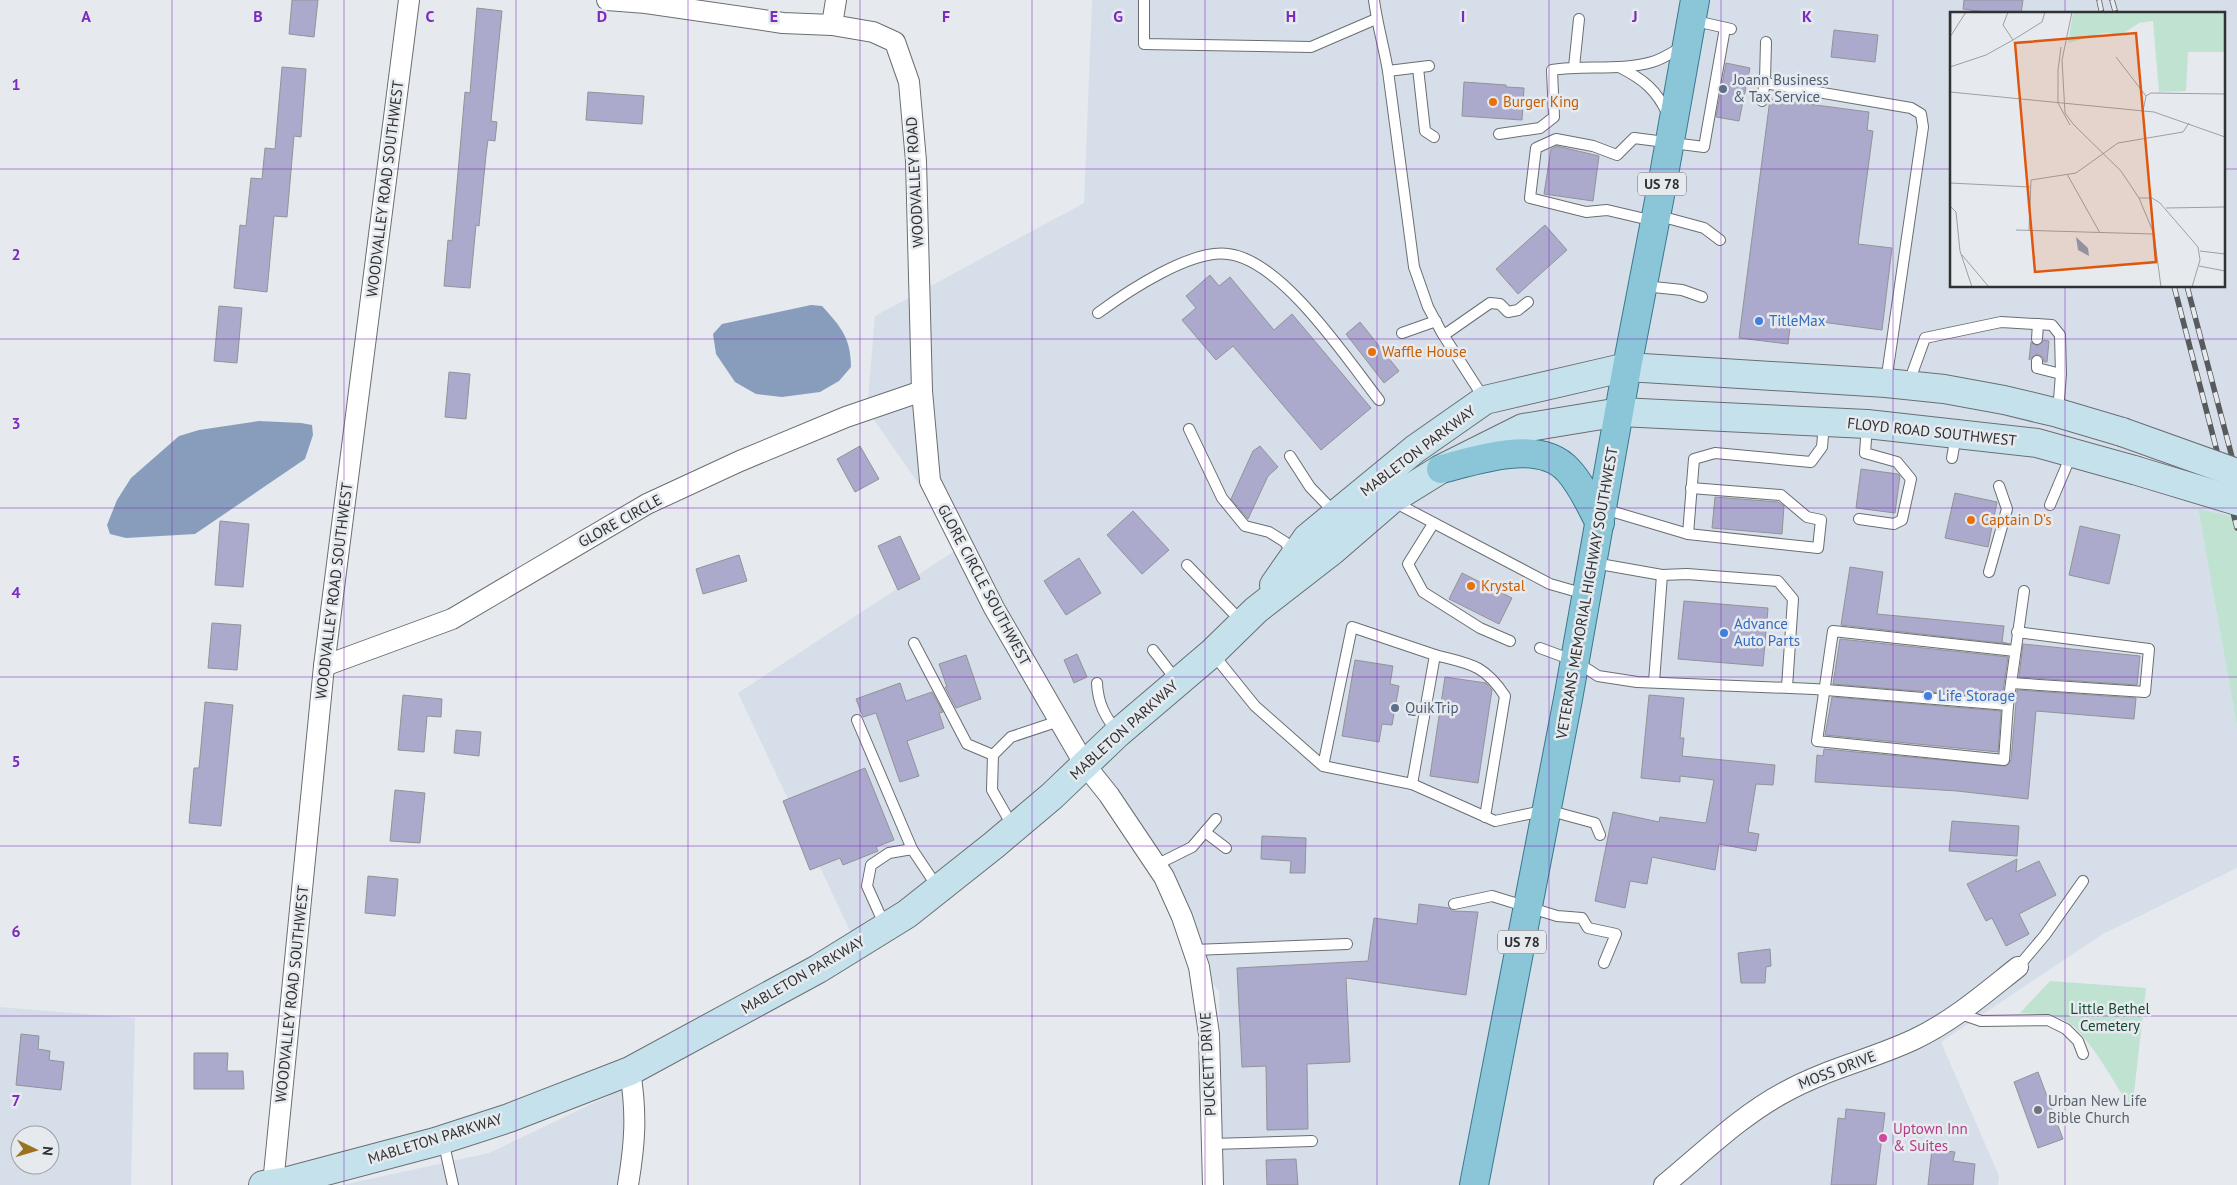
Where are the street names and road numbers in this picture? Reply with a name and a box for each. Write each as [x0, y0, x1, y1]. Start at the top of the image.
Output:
street label: WOODVALLEY ROAD SOUTHWEST [362, 79, 407, 298]
street label: WOODVALLEY ROAD [902, 116, 927, 248]
road number: US 78 [1638, 172, 1686, 195]
street label: MABLETON PARKWAY [1356, 401, 1480, 500]
street label: FLOYD ROAD SOUTHWEST [1846, 413, 2018, 450]
street label: VETERANS MEMORIAL HIGHWAY SOUTHWEST [1551, 445, 1622, 741]
street label: WOODVALLEY ROAD SOUTHWEST [311, 481, 356, 700]
street label: GLORE CIRCLE [575, 490, 665, 551]
street label: GLORE CIRCLE SOUTHWEST [934, 501, 1035, 669]
street label: MABLETON PARKWAY [1065, 675, 1182, 783]
street label: WOODVALLEY ROAD SOUTHWEST [271, 884, 312, 1103]
road number: US 78 [1498, 930, 1546, 954]
street label: MABLETON PARKWAY [738, 931, 868, 1018]
street label: PUCKETT DRIVE [1195, 1012, 1220, 1116]
street label: MOSS DRIVE [1795, 1046, 1878, 1093]
street label: MABLETON PARKWAY [365, 1109, 505, 1168]

